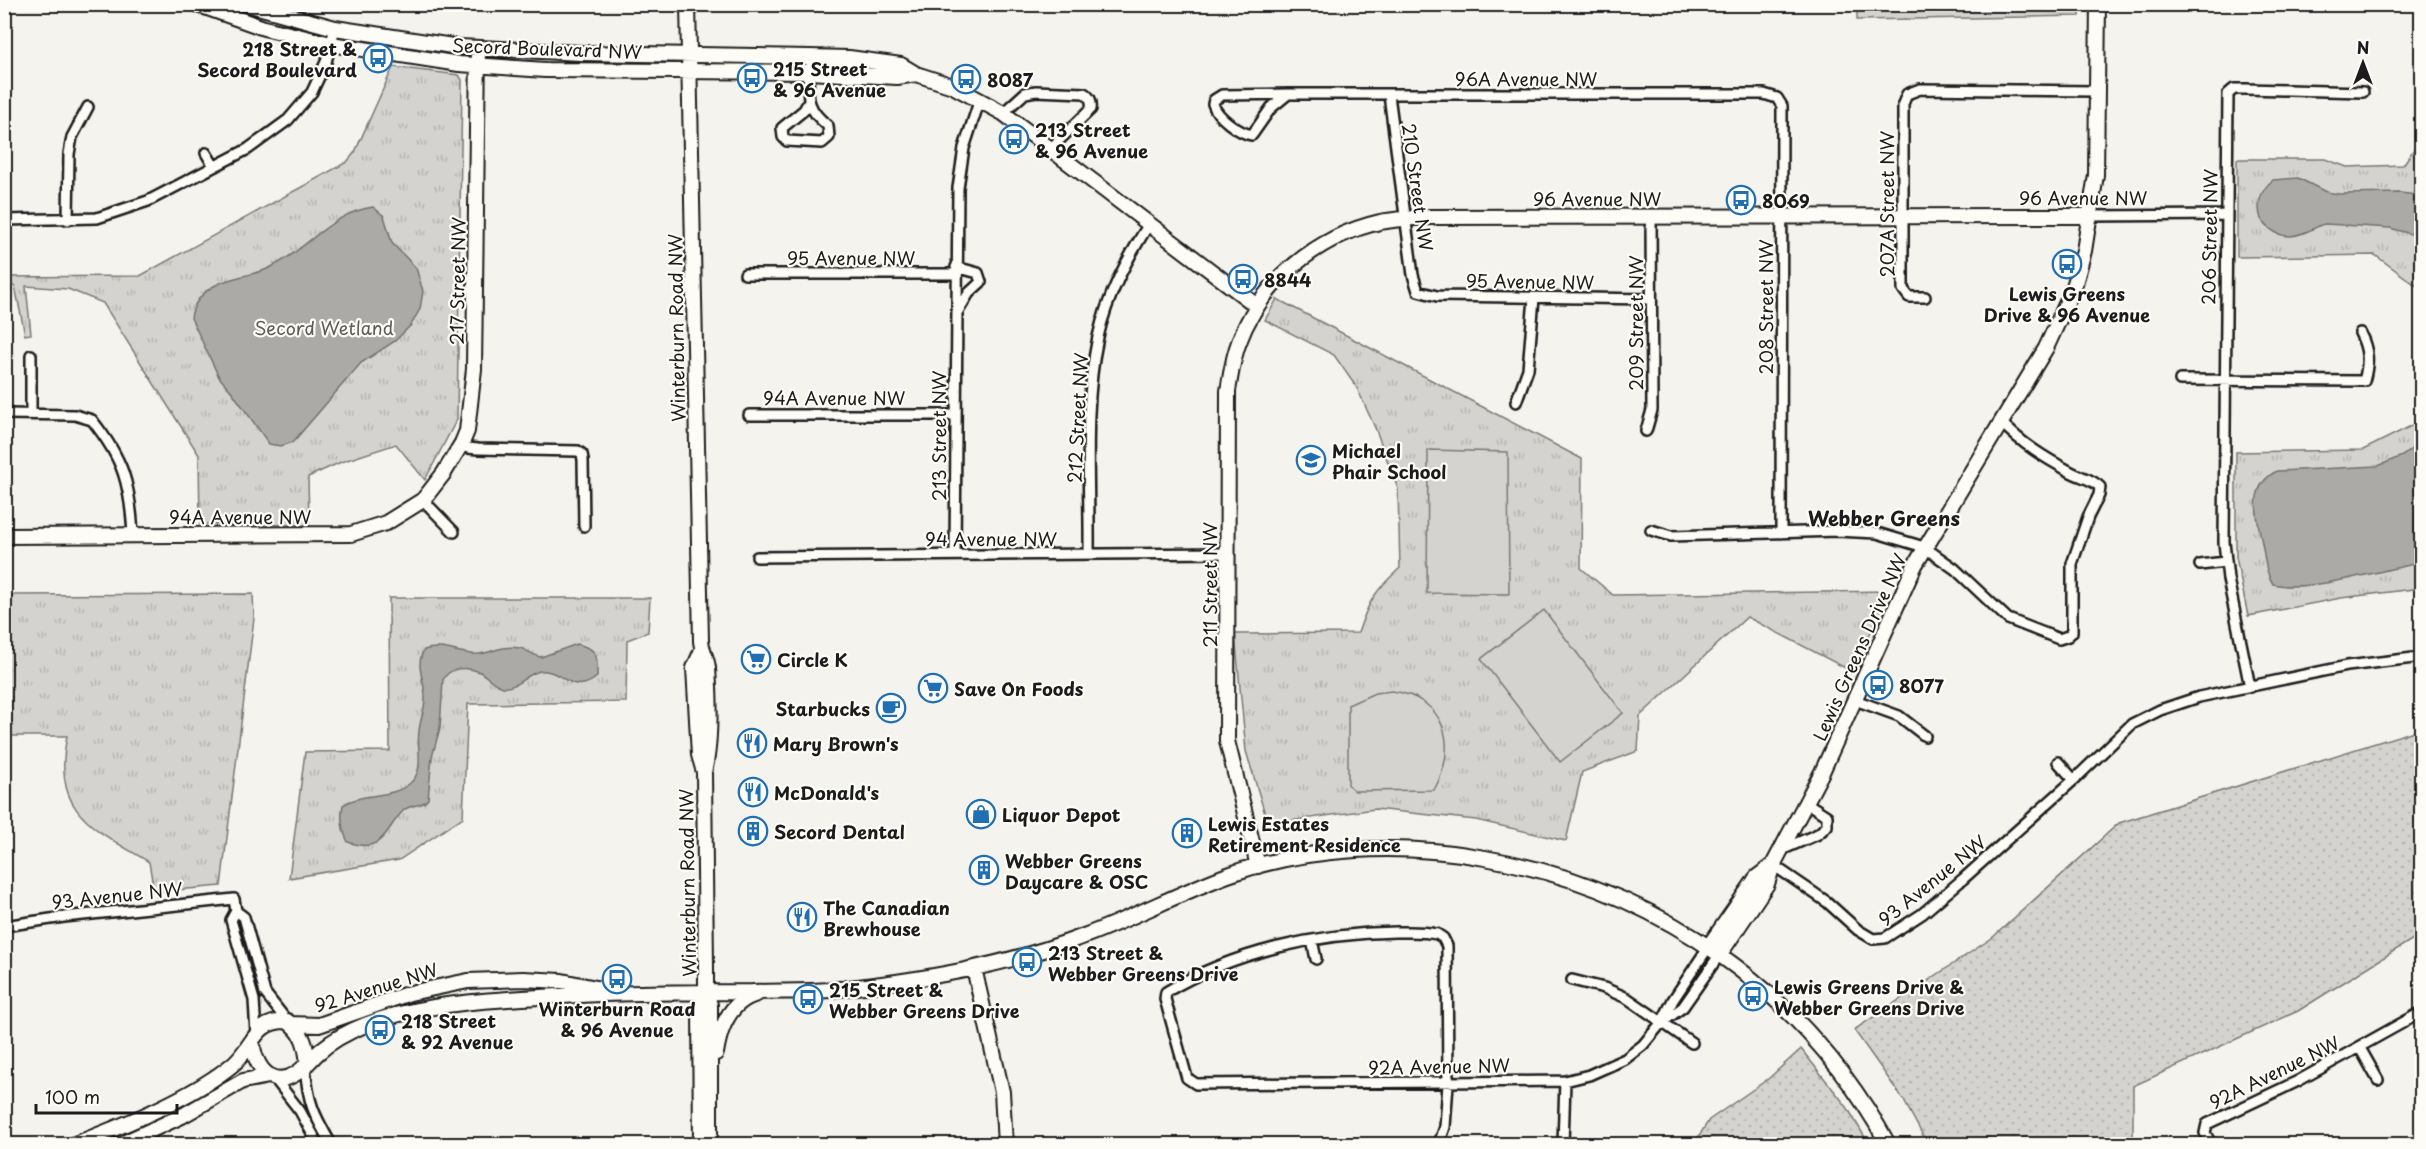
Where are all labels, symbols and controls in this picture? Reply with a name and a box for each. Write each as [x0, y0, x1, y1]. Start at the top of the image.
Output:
street label: Secord Boulevard NW [451, 31, 643, 65]
north arrow [2333, 33, 2393, 93]
place label: 218 Street & Secord Boulevard [197, 35, 357, 83]
text: N [2357, 35, 2369, 59]
bus stop icon: 218 Street & Secord Boulevard [362, 42, 394, 74]
place label: 215 Street & 96 Avenue [773, 55, 886, 103]
bus stop icon: 215 Street & 96 Avenue [736, 62, 768, 94]
bus stop icon: 8087 [950, 63, 982, 95]
street label: 96A Avenue NW [1455, 65, 1598, 92]
place label: 8087 [987, 66, 1034, 93]
place label: 213 Street & 96 Avenue [1035, 116, 1148, 164]
street label: 210 Street NW [1396, 122, 1440, 253]
bus stop icon: 213 Street & 96 Avenue [998, 123, 1030, 155]
street label: 207A Street NW [1873, 131, 1900, 277]
street label: 206 Street NW [2194, 169, 2224, 305]
bus stop icon: 8069 [1725, 184, 1757, 216]
street label: 96 Avenue NW [2019, 184, 2148, 211]
street label: 96 Avenue NW [1533, 185, 1662, 212]
place label: 8069 [1762, 187, 1810, 214]
street label: 217 Street NW [442, 217, 472, 345]
street label: Winterburn Road NW [661, 233, 691, 422]
street label: 208 Street NW [1752, 239, 1779, 375]
street label: 95 Avenue NW [787, 244, 916, 271]
bus stop icon: Lewis Greens Drive & 96 Avenue [2051, 248, 2083, 280]
street label: 209 Street NW [1622, 255, 1649, 391]
bus stop icon: 8844 [1227, 263, 1259, 295]
place label: 8844 [1264, 266, 1311, 293]
street label: 95 Avenue NW [1466, 266, 1595, 296]
place label: Lewis Greens Drive & 96 Avenue [1984, 280, 2150, 328]
park label: Secord Wetland [254, 314, 394, 341]
street label: 212 Street NW [1060, 352, 1094, 484]
street label: 213 Street NW [925, 371, 952, 501]
street label: 94A Avenue NW [763, 384, 906, 411]
place label: Michael Phair School [1332, 437, 1446, 485]
school or university icon: Michael Phair School [1295, 444, 1327, 476]
street label: 94A Avenue NW [169, 503, 312, 530]
district label: Webber Greens [1808, 503, 1960, 533]
street label: 211 Street NW [1196, 522, 1223, 648]
street label: 94 Avenue NW [925, 525, 1057, 552]
street label: Lewis Greens Drive NW [1806, 549, 1912, 745]
supermarket icon: Circle K [740, 643, 772, 675]
place label: Circle K [777, 646, 848, 673]
bus stop icon: 8077 [1862, 669, 1894, 701]
supermarket icon: Save On Foods [917, 672, 949, 704]
place label: 8077 [1899, 672, 1944, 699]
place label: Save On Foods [954, 675, 1084, 702]
cafe icon: Starbucks [875, 692, 907, 724]
place label: Starbucks [776, 695, 870, 722]
restaurant icon: Mary Brown's [736, 727, 768, 759]
place label: Mary Brown's [773, 730, 899, 757]
restaurant icon: McDonald's [737, 776, 769, 808]
place label: McDonald's [774, 779, 880, 806]
street label: Winterburn Road NW [672, 788, 702, 977]
shop icon: Liquor Depot [965, 798, 997, 830]
place label: Liquor Depot [1002, 801, 1121, 828]
place label: Lewis Estates Retirement Residence [1208, 810, 1401, 858]
building icon: Secord Dental [737, 815, 769, 847]
building icon: Lewis Estates Retirement Residence [1171, 817, 1203, 849]
place label: Secord Dental [774, 818, 905, 845]
street label: 93 Avenue NW [1872, 828, 1992, 932]
place label: Webber Greens Daycare & OSC [1005, 847, 1148, 895]
building icon: Webber Greens Daycare & OSC [968, 854, 1000, 886]
street label: 93 Avenue NW [50, 875, 184, 915]
place label: The Canadian Brewhouse [823, 894, 950, 942]
restaurant icon: The Canadian Brewhouse [786, 901, 818, 933]
place label: 213 Street & Webber Greens Drive [1048, 939, 1239, 987]
bus stop icon: 213 Street & Webber Greens Drive [1011, 946, 1043, 978]
street label: 92 Avenue NW [311, 955, 441, 1019]
bus stop icon: Winterburn Road & 96 Avenue [601, 963, 633, 995]
place label: Lewis Greens Drive & Webber Greens Drive [1774, 973, 1965, 1021]
place label: 215 Street & Webber Greens Drive [829, 976, 1020, 1024]
bus stop icon: Lewis Greens Drive & Webber Greens Drive [1737, 980, 1769, 1012]
bus stop icon: 215 Street & Webber Greens Drive [792, 983, 824, 1015]
place label: Winterburn Road & 96 Avenue [538, 995, 696, 1043]
place label: 218 Street & 92 Avenue [401, 1007, 513, 1055]
bus stop icon: 218 Street & 92 Avenue [364, 1014, 396, 1046]
street label: 92A Avenue NW [2204, 1029, 2344, 1115]
street label: 92A Avenue NW [1368, 1051, 1511, 1081]
scale bar [36, 1077, 177, 1115]
text: 100 m [45, 1083, 100, 1110]

